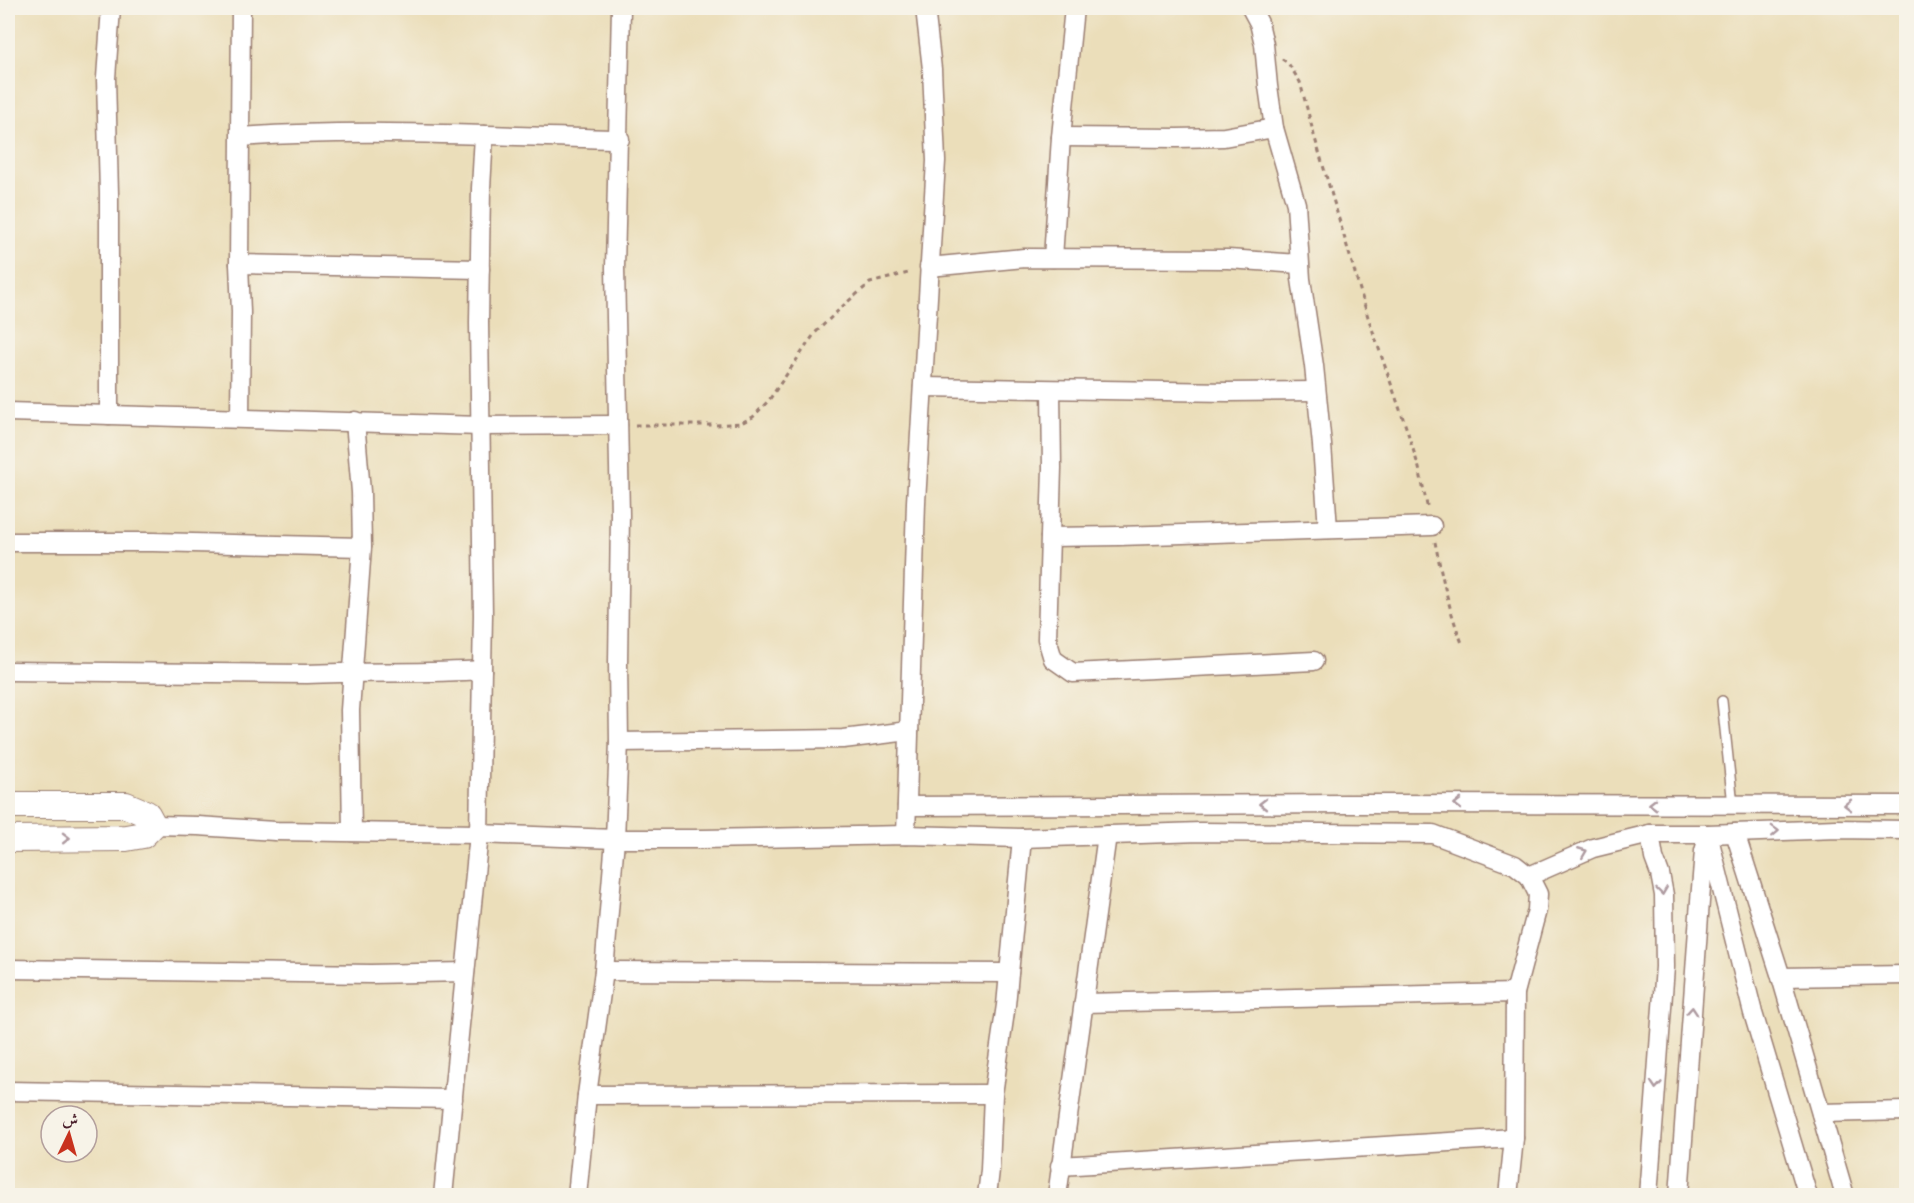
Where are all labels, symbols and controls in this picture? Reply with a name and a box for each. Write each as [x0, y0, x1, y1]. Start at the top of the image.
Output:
one-way arrow [1259, 798, 1268, 810]
one-way arrow [1454, 798, 1463, 810]
one-way arrow [1649, 798, 1658, 810]
one-way arrow [1844, 799, 1853, 811]
one-way arrow [1771, 825, 1780, 837]
one-way arrow [61, 832, 70, 844]
one-way arrow [1576, 847, 1587, 859]
one-way arrow [1656, 886, 1668, 895]
one-way arrow [1685, 1007, 1698, 1016]
one-way arrow [1650, 1081, 1663, 1090]
north arrow [39, 1104, 99, 1164]
text: ش [61, 1106, 79, 1132]

